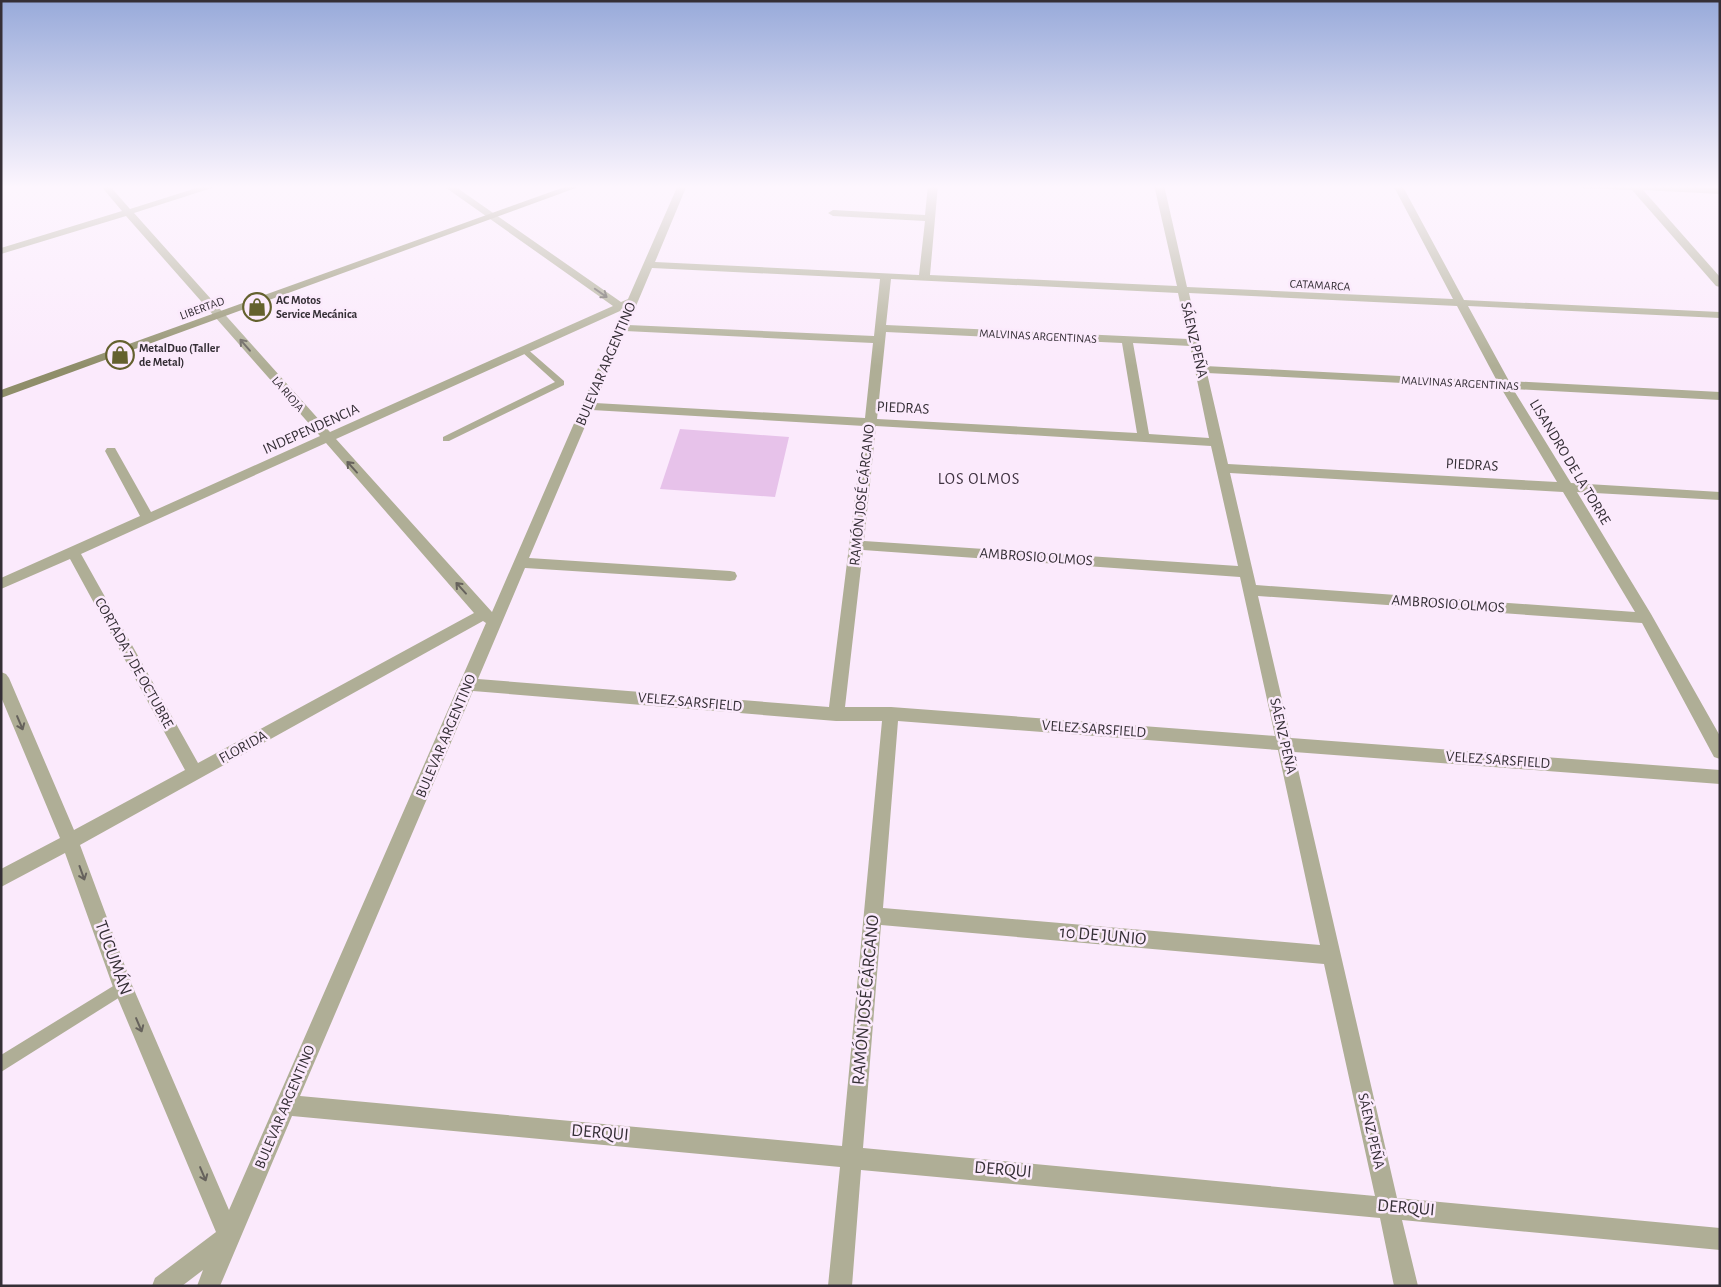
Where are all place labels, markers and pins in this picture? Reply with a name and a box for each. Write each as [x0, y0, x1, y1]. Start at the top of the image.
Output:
shop icon: AC Motos Service Mecánica [242, 292, 272, 322]
place label: AC Motos Service Mecánica [276, 294, 357, 320]
shop icon: MetalDuo (Taller de Metal) [105, 340, 135, 370]
place label: MetalDuo (Taller de Metal) [139, 342, 220, 369]

